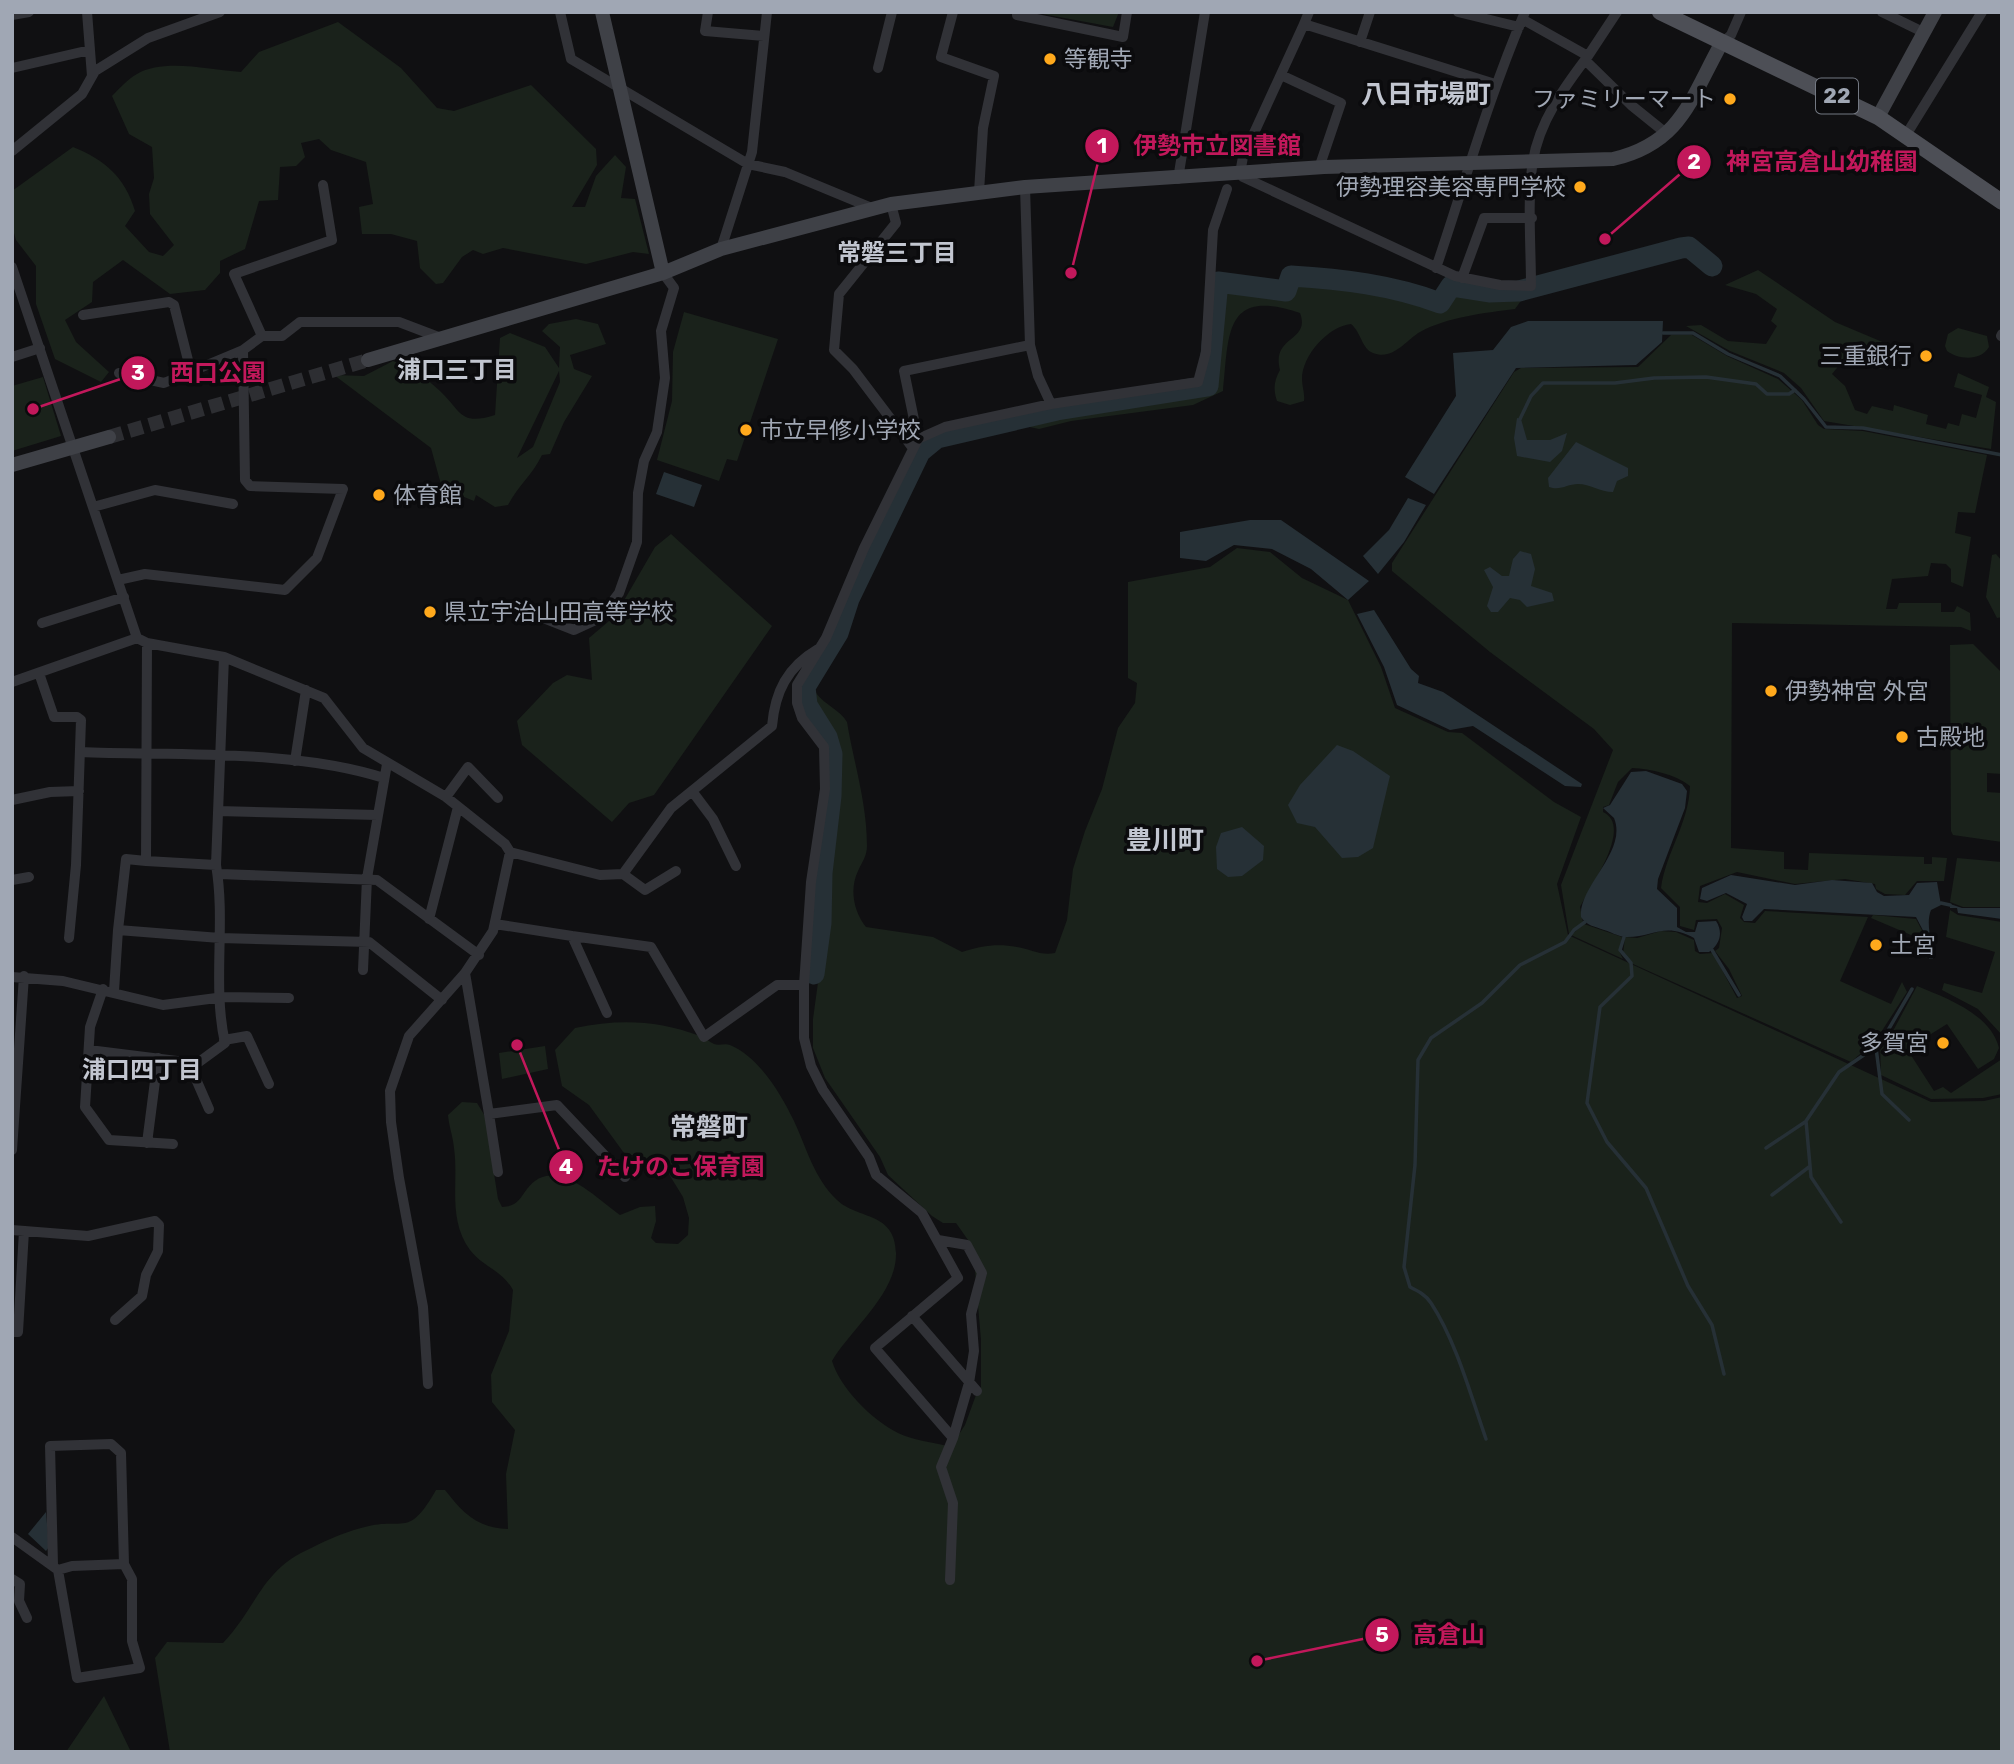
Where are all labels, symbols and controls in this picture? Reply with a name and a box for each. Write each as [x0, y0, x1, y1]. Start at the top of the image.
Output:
place label: 等観寺 [1064, 45, 1133, 73]
marker: 等観寺 [1042, 51, 1058, 67]
road number: 22 [1816, 78, 1858, 114]
district label: 八日市場町 [1361, 79, 1491, 110]
place label: ファミリーマート [1532, 85, 1716, 113]
marker: ファミリーマート [1722, 91, 1738, 107]
callout: 伊勢市立図書館 [1084, 123, 1315, 168]
text: 伊勢市立図書館 [1133, 132, 1301, 160]
text: 1 [1097, 133, 1107, 158]
callout: 神宮高倉山幼稚園 [1677, 140, 1932, 185]
text: 神宮高倉山幼稚園 [1726, 148, 1918, 176]
text: 2 [1687, 149, 1701, 174]
place label: 伊勢理容美容専門学校 [1336, 173, 1566, 201]
marker: 伊勢理容美容専門学校 [1572, 179, 1588, 195]
district label: 常磐三丁目 [837, 239, 957, 267]
place label: 三重銀行 [1820, 342, 1912, 370]
marker: 三重銀行 [1918, 348, 1934, 364]
callout: 西口公園 [121, 350, 280, 395]
district label: 浦口三丁目 [397, 356, 517, 384]
text: 西口公園 [170, 359, 266, 387]
text: 3 [131, 360, 145, 385]
place label: 市立早修小学校 [760, 416, 921, 444]
marker: 市立早修小学校 [738, 422, 754, 438]
place label: 体育館 [393, 481, 462, 509]
marker: 体育館 [371, 487, 387, 503]
place label: 県立宇治山田高等学校 [444, 598, 674, 626]
marker: 県立宇治山田高等学校 [422, 604, 438, 620]
place label: 伊勢神宮 外宮 [1785, 677, 1929, 705]
marker: 伊勢神宮 外宮 [1763, 683, 1779, 699]
place label: 古殿地 [1916, 723, 1985, 751]
marker: 古殿地 [1894, 729, 1910, 745]
district label: 豊川町 [1126, 825, 1204, 856]
place label: 土宮 [1890, 931, 1936, 959]
marker: 土宮 [1868, 937, 1884, 953]
place label: 多賀宮 [1860, 1029, 1929, 1057]
marker: 多賀宮 [1935, 1035, 1951, 1051]
district label: 浦口四丁目 [82, 1056, 202, 1084]
district label: 常磐町 [670, 1112, 748, 1143]
callout: たけのこ保育園 [548, 1144, 779, 1189]
text: たけのこ保育園 [597, 1153, 765, 1181]
text: 4 [559, 1154, 573, 1179]
callout: 高倉山 [1364, 1612, 1499, 1657]
text: 高倉山 [1413, 1621, 1485, 1649]
text: 5 [1375, 1622, 1389, 1647]

